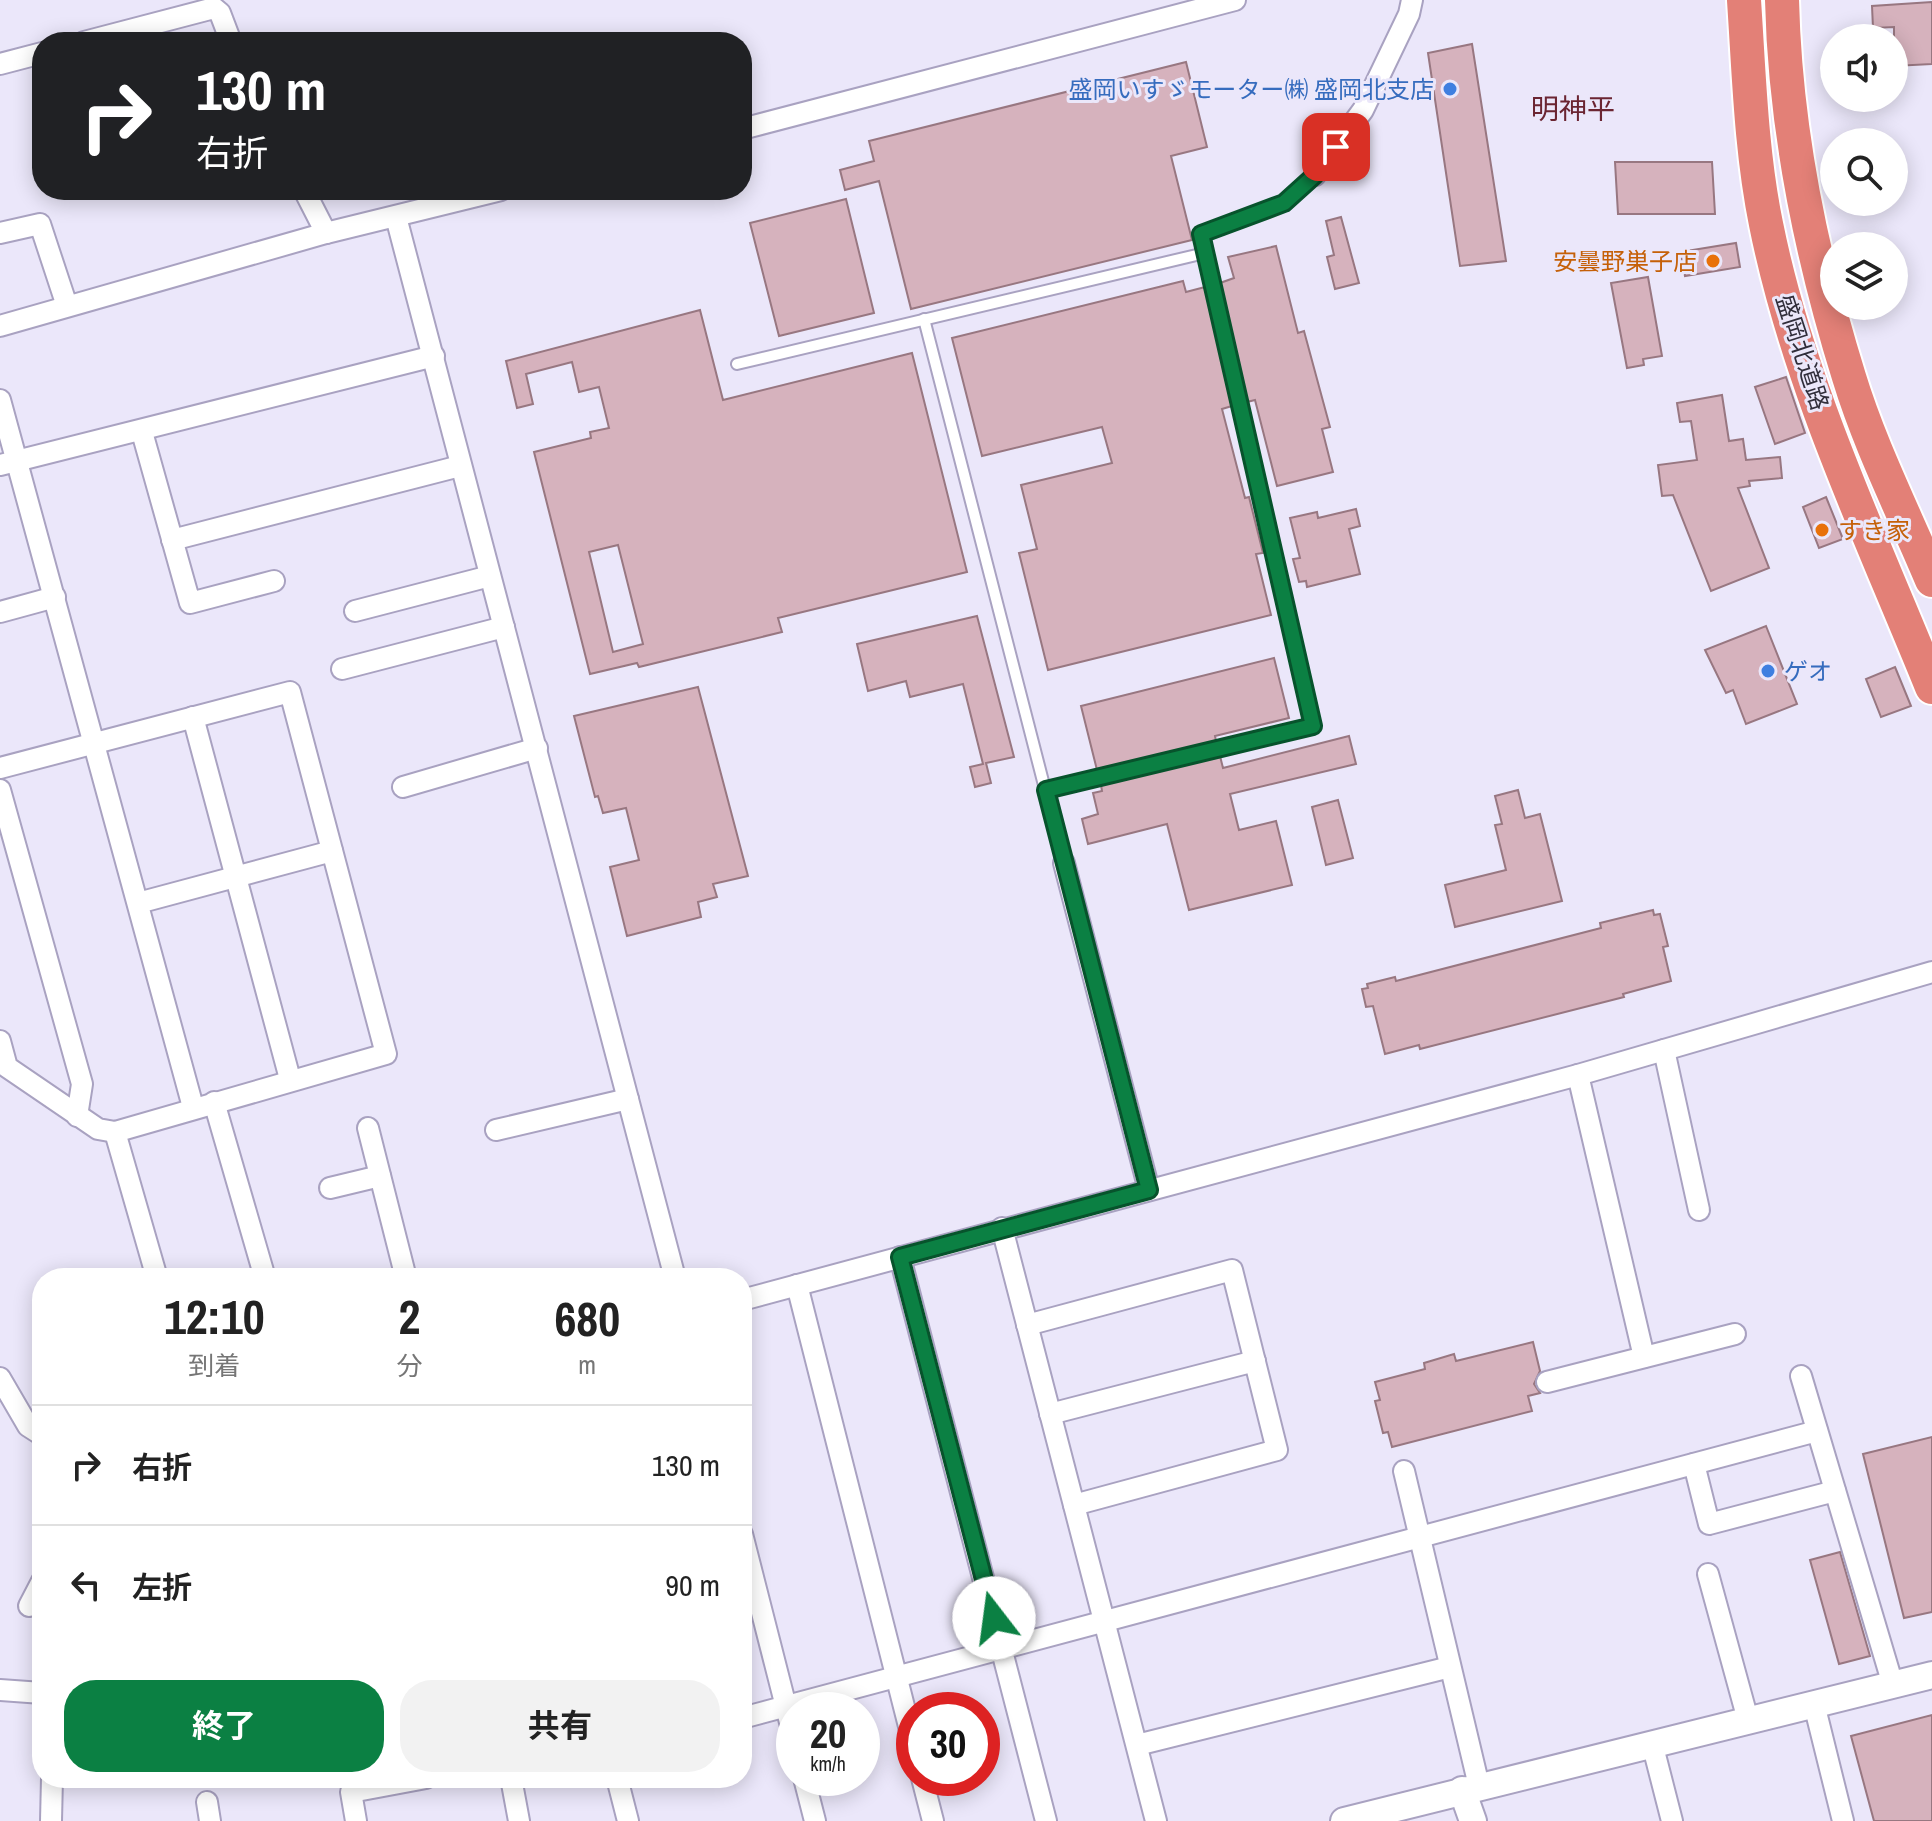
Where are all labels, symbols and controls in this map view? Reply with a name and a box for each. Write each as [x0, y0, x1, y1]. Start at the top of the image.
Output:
map controls [1820, 24, 1908, 320]
button: sound [1820, 24, 1908, 112]
text: 130 m [196, 52, 326, 127]
icon: right [64, 64, 168, 168]
place label: 盛岡いすゞモーター㈱ 盛岡北支店 [1069, 73, 1434, 105]
marker: 盛岡いすゞモーター㈱ 盛岡北支店 [1441, 80, 1459, 98]
district label: 明神平 [1531, 90, 1615, 128]
pin [1302, 113, 1370, 181]
icon: arrive [1314, 125, 1358, 169]
button: search [1820, 128, 1908, 216]
text: 右折 [196, 129, 268, 177]
button: layers [1820, 232, 1908, 320]
place label: 安曇野巣子店 [1553, 245, 1697, 277]
marker: 安曇野巣子店 [1704, 252, 1722, 270]
street label: 盛岡北道路 [1769, 290, 1837, 414]
place label: すき家 [1838, 514, 1910, 546]
marker: すき家 [1813, 521, 1831, 539]
place label: ゲオ [1784, 655, 1832, 687]
marker: ゲオ [1759, 662, 1777, 680]
text: 12:10 [164, 1284, 265, 1349]
text: 2 [399, 1284, 420, 1349]
text: 680 [554, 1286, 620, 1351]
text: m [578, 1347, 596, 1382]
text: 到着 [188, 1348, 240, 1383]
text: 分 [396, 1348, 422, 1383]
icon: right [64, 1443, 108, 1487]
text: 130 m [652, 1445, 720, 1485]
text: 右折 [132, 1447, 192, 1487]
icon: left [64, 1563, 108, 1607]
text: 90 m [665, 1565, 720, 1605]
text: 左折 [132, 1567, 192, 1607]
position arrow [952, 1576, 1036, 1660]
button: 終了 [64, 1680, 384, 1772]
button: 共有 [400, 1680, 720, 1772]
speed limit sign: 30 [896, 1692, 1000, 1796]
text: 20 [810, 1707, 846, 1760]
text: km/h [810, 1750, 846, 1777]

